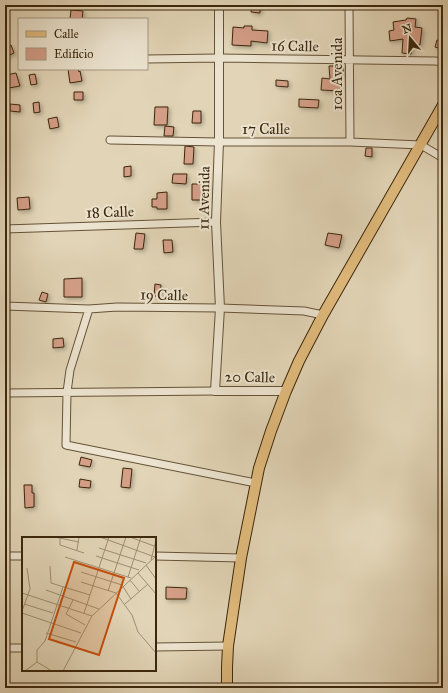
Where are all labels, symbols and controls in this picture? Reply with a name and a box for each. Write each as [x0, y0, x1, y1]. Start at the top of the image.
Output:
legend [18, 18, 148, 70]
north arrow [390, 18, 430, 58]
text: N [401, 21, 414, 37]
text: Calle [54, 27, 79, 41]
street label: 16 Calle [271, 37, 319, 55]
street label: 10a Avenida [328, 37, 346, 110]
text: Edificio [54, 47, 93, 61]
street label: 17 Calle [242, 120, 290, 138]
street label: 11 Avenida [194, 165, 214, 230]
street label: 18 Calle [86, 202, 134, 222]
street label: 19 Calle [140, 286, 188, 304]
street label: 20 Calle [225, 368, 275, 386]
inset map [22, 537, 156, 671]

